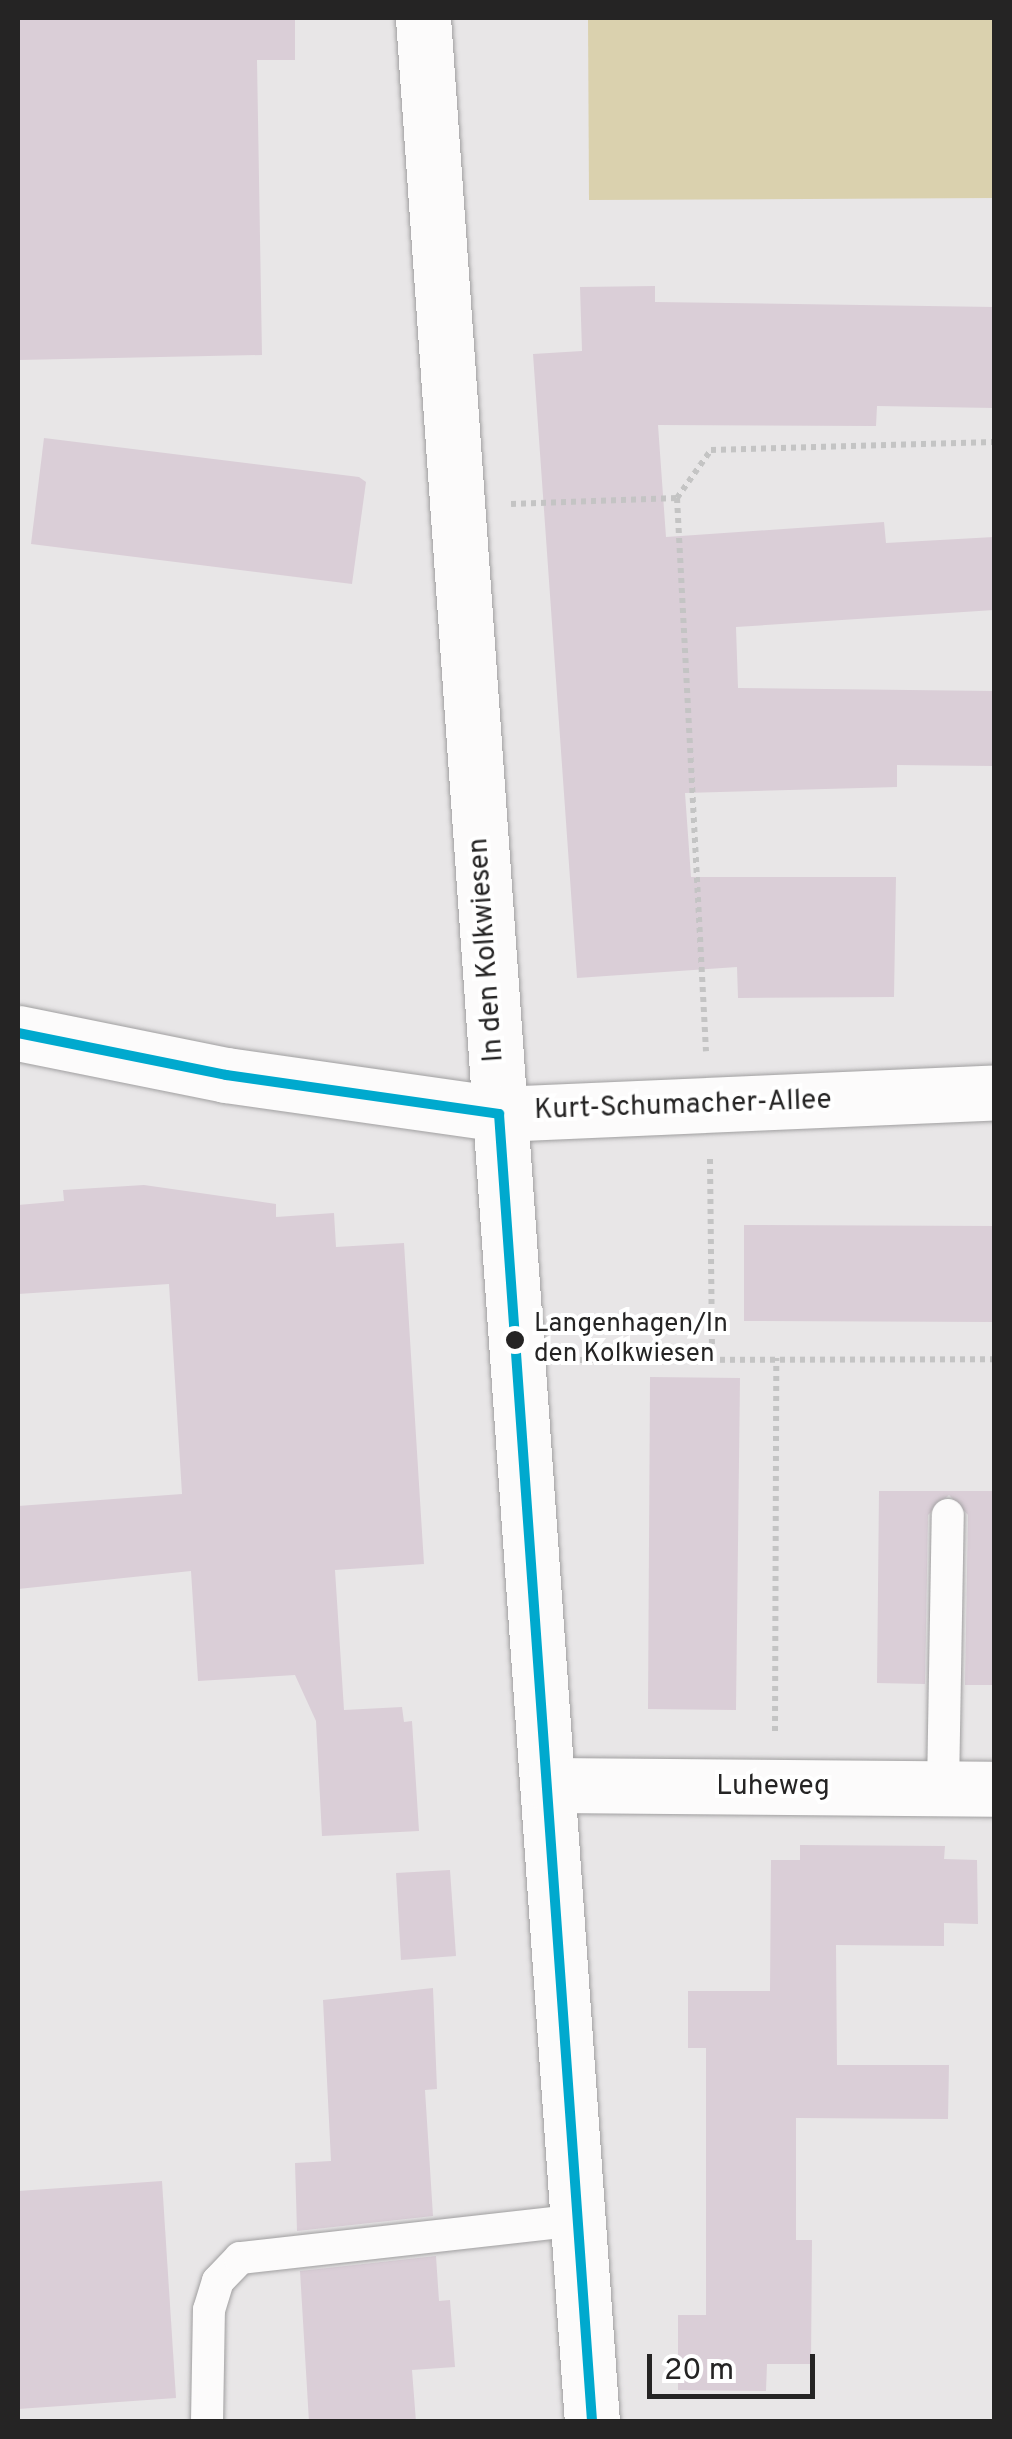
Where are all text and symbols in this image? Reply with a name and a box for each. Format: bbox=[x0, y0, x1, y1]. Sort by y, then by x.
street label: In den Kolkwiesen bbox=[462, 837, 512, 1063]
street label: Kurt-Schumacher-Allee bbox=[534, 1084, 832, 1128]
place label: Langenhagen/In den Kolkwiesen bbox=[534, 1309, 728, 1370]
marker: Langenhagen/In den Kolkwiesen bbox=[505, 1330, 525, 1350]
street label: Luheweg bbox=[716, 1770, 830, 1804]
scale bar bbox=[652, 2334, 820, 2396]
text: 20 m bbox=[664, 2353, 734, 2390]

